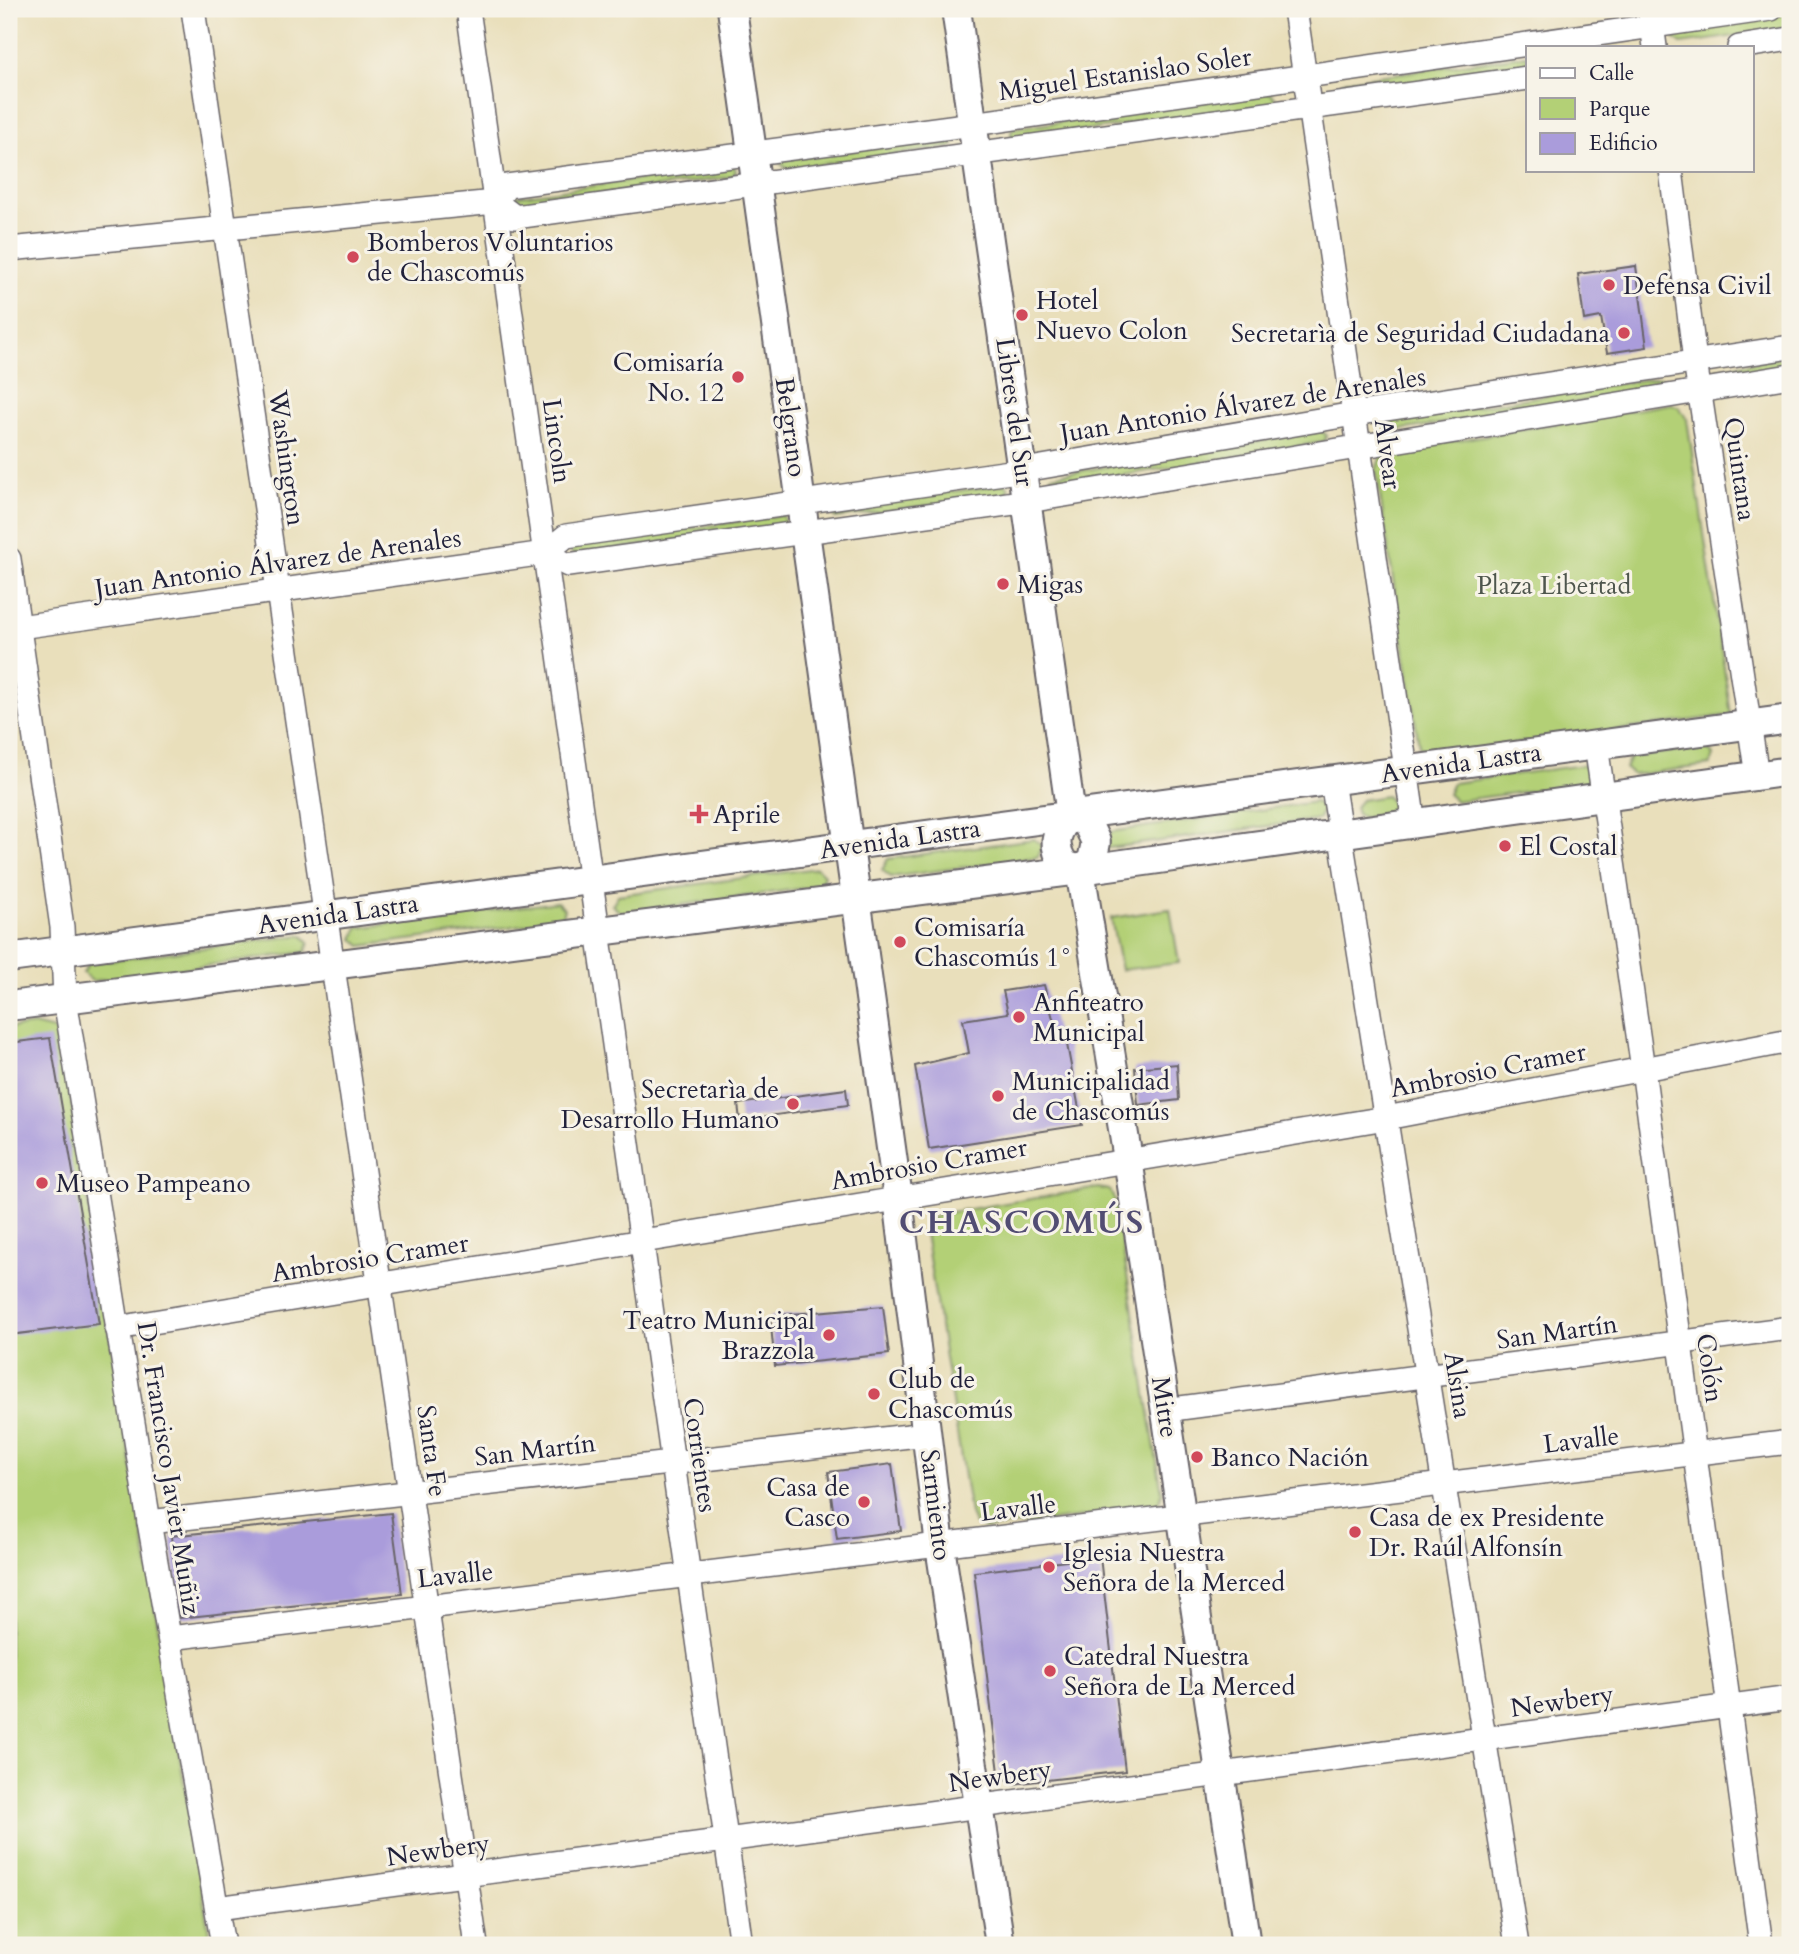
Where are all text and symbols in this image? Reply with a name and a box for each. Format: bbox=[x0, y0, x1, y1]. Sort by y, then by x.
street label: Miguel Estanislao Soler bbox=[996, 39, 1254, 109]
legend bbox=[1526, 46, 1754, 172]
text: Calle bbox=[1589, 59, 1634, 88]
text: Parque bbox=[1589, 95, 1650, 124]
text: Edificio bbox=[1589, 129, 1658, 158]
place label: Bomberos Voluntarios de Chascomús bbox=[367, 225, 614, 290]
marker: Bomberos Voluntarios de Chascomús bbox=[345, 249, 361, 265]
place label: Defensa Civil bbox=[1623, 268, 1772, 303]
marker: Defensa Civil bbox=[1601, 277, 1617, 293]
place label: Hotel Nuevo Colon bbox=[1036, 283, 1188, 348]
marker: Hotel Nuevo Colon bbox=[1014, 307, 1030, 323]
place label: Secretarìa de Seguridad Ciudadana bbox=[1231, 316, 1610, 351]
marker: Secretarìa de Seguridad Ciudadana bbox=[1616, 325, 1632, 341]
street label: Libres del Sur bbox=[987, 335, 1043, 489]
place label: Comisaría No. 12 bbox=[613, 345, 724, 410]
street label: Juan Antonio Álvarez de Arenales bbox=[1054, 359, 1428, 452]
marker: Comisaría No. 12 bbox=[730, 369, 746, 385]
street label: Belgrano bbox=[767, 375, 815, 479]
street label: Washington bbox=[260, 387, 314, 528]
street label: Lincoln bbox=[534, 396, 580, 486]
street label: Quintana bbox=[1715, 415, 1765, 523]
street label: Alvear bbox=[1366, 417, 1410, 492]
street label: Juan Antonio Álvarez de Arenales bbox=[89, 520, 463, 607]
place label: Migas bbox=[1017, 567, 1083, 602]
park label: Plaza Libertad bbox=[1477, 568, 1631, 603]
marker: Migas bbox=[995, 576, 1011, 592]
street label: Avenida Lastra bbox=[1378, 734, 1544, 792]
place label: Aprile bbox=[713, 797, 781, 832]
marker: Aprile bbox=[691, 806, 707, 822]
street label: Avenida Lastra bbox=[817, 810, 983, 868]
place label: El Costal bbox=[1519, 829, 1618, 864]
marker: El Costal bbox=[1497, 838, 1513, 854]
street label: Avenida Lastra bbox=[255, 885, 421, 943]
place label: Comisaría Chascomús 1° bbox=[914, 910, 1073, 975]
marker: Comisaría Chascomús 1° bbox=[892, 934, 908, 950]
place label: Anfiteatro Municipal bbox=[1033, 985, 1145, 1050]
marker: Anfiteatro Municipal bbox=[1011, 1009, 1027, 1025]
street label: Ambrosio Cramer bbox=[1387, 1034, 1589, 1106]
place label: Municipalidad de Chascomús bbox=[1012, 1064, 1170, 1129]
place label: Secretarìa de Desarrollo Humano bbox=[561, 1072, 779, 1137]
marker: Municipalidad de Chascomús bbox=[990, 1088, 1006, 1104]
marker: Secretarìa de Desarrollo Humano bbox=[785, 1096, 801, 1112]
street label: Ambrosio Cramer bbox=[828, 1129, 1030, 1199]
place label: Museo Pampeano bbox=[56, 1166, 251, 1201]
marker: Museo Pampeano bbox=[34, 1175, 50, 1191]
district label: CHASCOMÚS bbox=[899, 1200, 1145, 1245]
street label: Ambrosio Cramer bbox=[269, 1225, 471, 1291]
place label: Teatro Municipal Brazzola bbox=[622, 1303, 815, 1368]
street label: San Martín bbox=[1494, 1306, 1620, 1358]
street label: Dr. Francisco Javier Muñiz bbox=[129, 1319, 210, 1618]
marker: Teatro Municipal Brazzola bbox=[821, 1327, 837, 1343]
street label: Colón bbox=[1688, 1331, 1732, 1405]
street label: Alsina bbox=[1435, 1349, 1481, 1421]
place label: Club de Chascomús bbox=[888, 1362, 1013, 1427]
street label: Mitre bbox=[1143, 1374, 1187, 1440]
marker: Club de Chascomús bbox=[866, 1386, 882, 1402]
street label: Corrientes bbox=[675, 1395, 725, 1515]
street label: Santa Fe bbox=[408, 1403, 456, 1499]
street label: Lavalle bbox=[1541, 1418, 1621, 1462]
street label: San Martín bbox=[473, 1425, 598, 1475]
place label: Banco Nación bbox=[1211, 1440, 1369, 1475]
street label: Sarmiento bbox=[912, 1447, 960, 1563]
marker: Banco Nación bbox=[1189, 1449, 1205, 1465]
place label: Casa de Casco bbox=[766, 1470, 850, 1535]
street label: Lavalle bbox=[978, 1486, 1058, 1530]
marker: Casa de Casco bbox=[856, 1494, 872, 1510]
place label: Casa de ex Presidente Dr. Raúl Alfonsín bbox=[1369, 1500, 1604, 1565]
marker: Casa de ex Presidente Dr. Raúl Alfonsín bbox=[1347, 1524, 1363, 1540]
place label: Iglesia Nuestra Señora de la Merced bbox=[1063, 1535, 1285, 1600]
street label: Lavalle bbox=[415, 1554, 495, 1596]
marker: Iglesia Nuestra Señora de la Merced bbox=[1041, 1559, 1057, 1575]
place label: Catedral Nuestra Señora de La Merced bbox=[1064, 1639, 1295, 1704]
marker: Catedral Nuestra Señora de La Merced bbox=[1042, 1663, 1058, 1679]
street label: Newbery bbox=[1508, 1676, 1616, 1726]
street label: Newbery bbox=[946, 1751, 1054, 1801]
street label: Newbery bbox=[384, 1825, 492, 1875]

